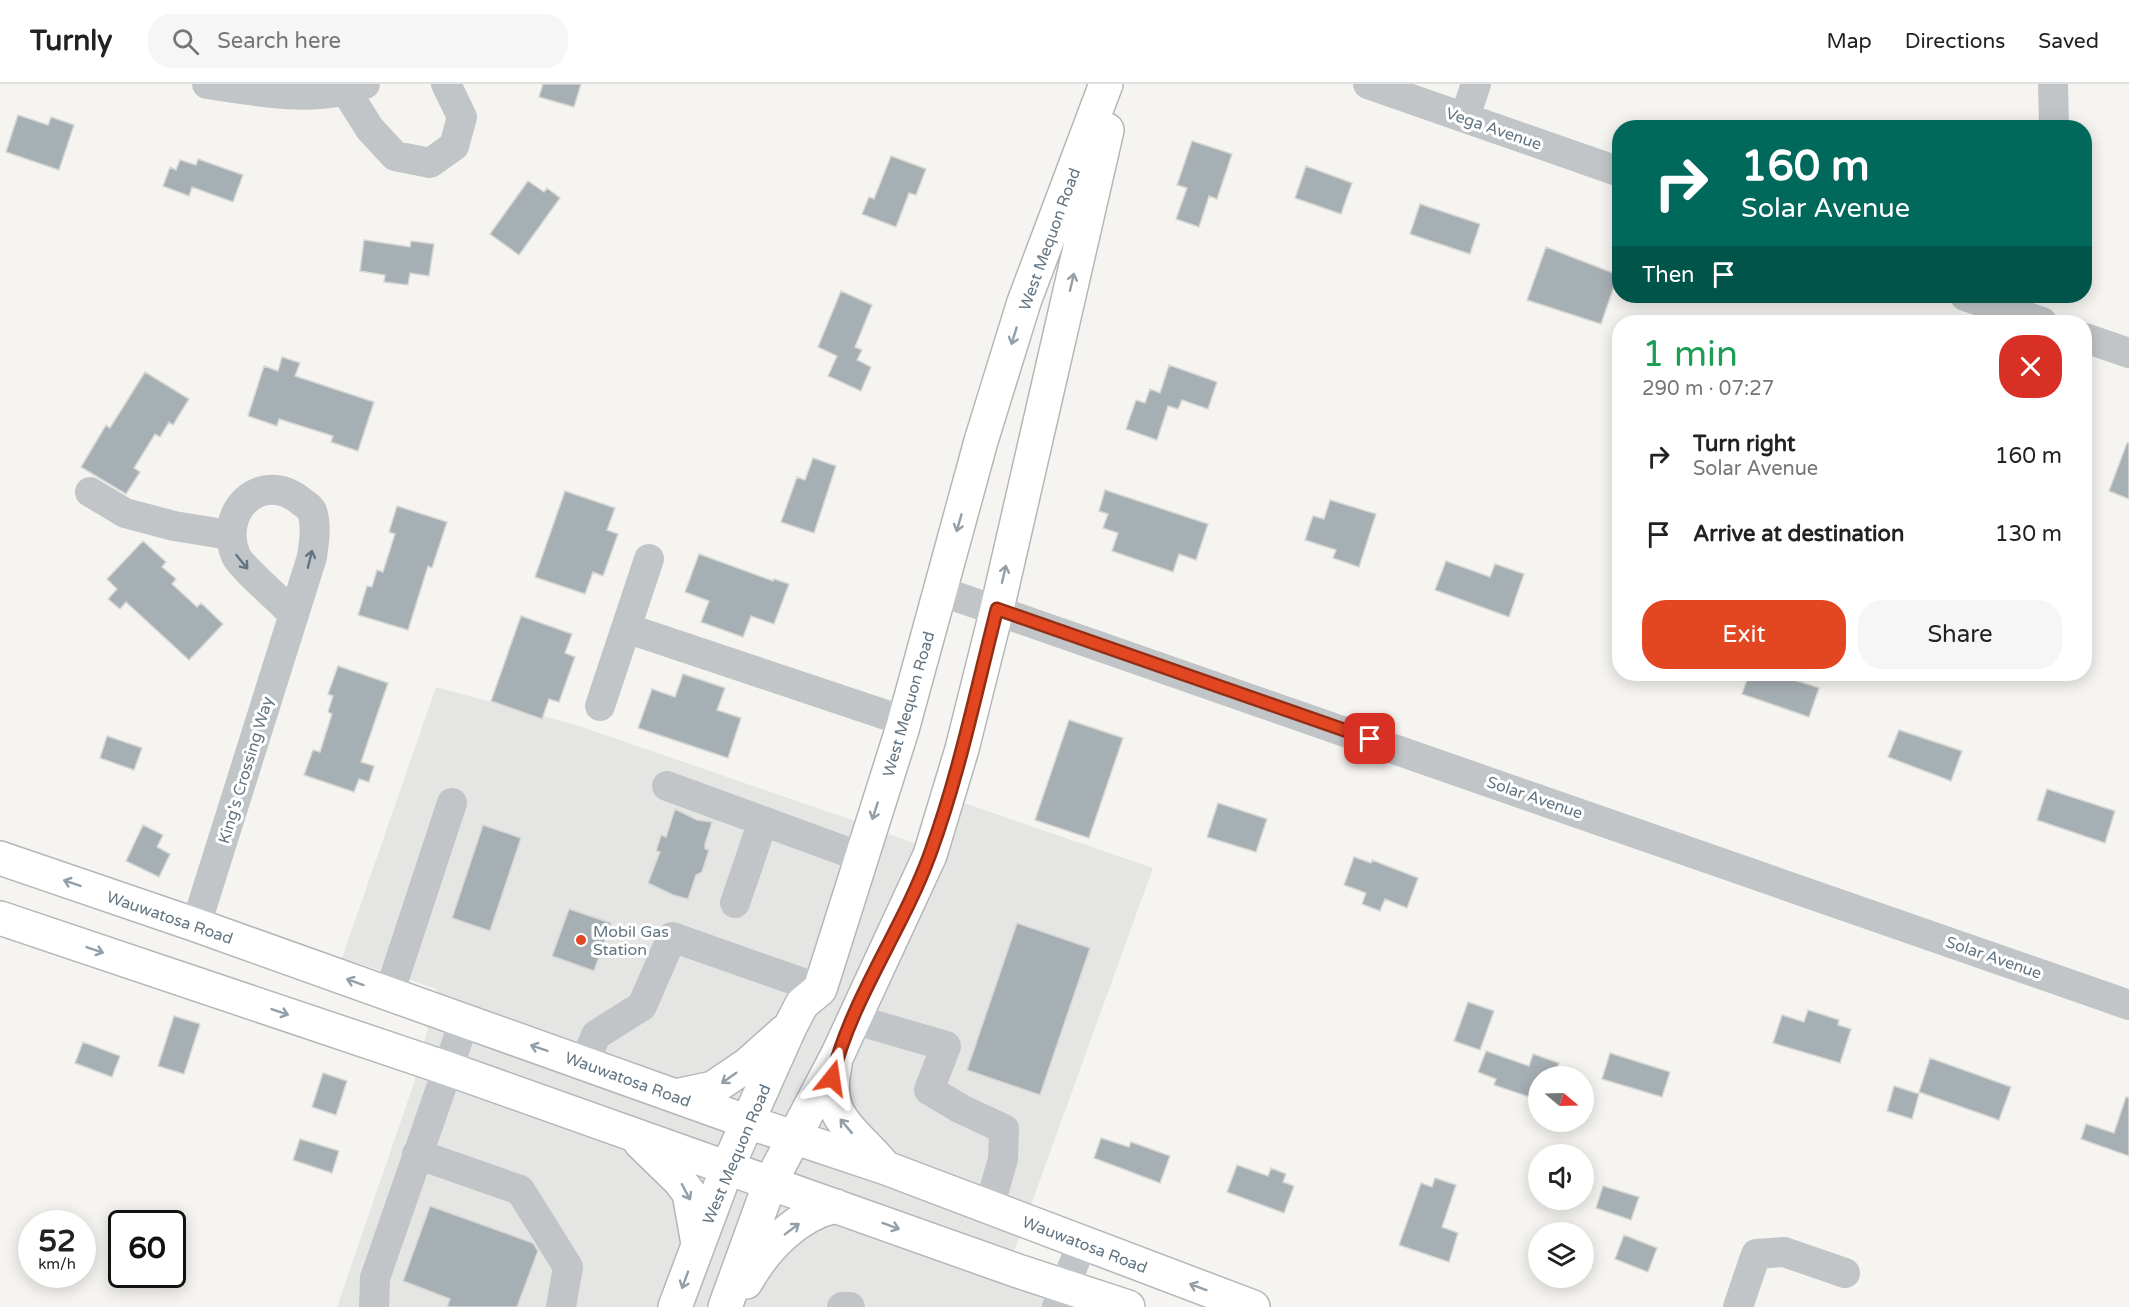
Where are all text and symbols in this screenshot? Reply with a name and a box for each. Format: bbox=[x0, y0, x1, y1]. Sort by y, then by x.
search box bbox=[148, 14, 568, 68]
text: Turnly bbox=[30, 24, 112, 58]
icon: search bbox=[169, 25, 202, 58]
text: Search here bbox=[217, 28, 341, 54]
text: Map bbox=[1826, 29, 1872, 54]
text: Directions bbox=[1905, 29, 2005, 54]
text: Saved bbox=[2038, 29, 2099, 54]
street label: Vega Avenue bbox=[1443, 103, 1544, 155]
text: 160 m bbox=[1741, 141, 1870, 192]
icon: right bbox=[1642, 144, 1720, 222]
street label: West Mequon Road bbox=[1015, 165, 1085, 313]
text: Solar Avenue bbox=[1741, 192, 1910, 225]
icon: arrive bbox=[1707, 258, 1740, 291]
text: Then bbox=[1642, 262, 1695, 288]
one-way arrow bbox=[1067, 273, 1078, 292]
one-way arrow bbox=[1008, 326, 1019, 345]
text: 1 min bbox=[1642, 333, 1738, 376]
button: close bbox=[1999, 335, 2062, 398]
text: 290 m · 07:27 bbox=[1642, 377, 1774, 401]
text: Turn right bbox=[1693, 431, 1795, 457]
icon: right bbox=[1642, 440, 1675, 473]
text: 160 m bbox=[1995, 443, 2062, 469]
text: Solar Avenue bbox=[1693, 457, 1818, 481]
one-way arrow bbox=[953, 513, 964, 532]
icon: arrive bbox=[1642, 518, 1675, 551]
text: Arrive at destination bbox=[1693, 521, 1904, 547]
text: 130 m bbox=[1995, 521, 2062, 547]
one-way arrow bbox=[305, 550, 317, 569]
one-way arrow bbox=[235, 553, 249, 569]
one-way arrow bbox=[999, 565, 1011, 584]
button: Exit bbox=[1642, 600, 1846, 669]
button: Share bbox=[1858, 600, 2062, 669]
street label: West Mequon Road bbox=[879, 629, 939, 779]
street label: King's Crossing Way bbox=[214, 694, 278, 846]
pin bbox=[1344, 713, 1395, 764]
icon: arrive bbox=[1353, 722, 1386, 755]
street label: Solar Avenue bbox=[1484, 772, 1585, 824]
one-way arrow bbox=[869, 801, 880, 820]
one-way arrow bbox=[63, 877, 82, 888]
street label: Wauwatosa Road bbox=[104, 887, 236, 949]
place label: Mobil Gas Station bbox=[593, 922, 669, 960]
street label: Solar Avenue bbox=[1943, 932, 2044, 984]
marker: Mobil Gas Station bbox=[574, 933, 588, 947]
one-way arrow bbox=[85, 945, 104, 956]
one-way arrow bbox=[346, 976, 365, 987]
one-way arrow bbox=[270, 1008, 289, 1019]
one-way arrow bbox=[530, 1042, 549, 1053]
position arrow bbox=[800, 1046, 864, 1110]
street label: Wauwatosa Road bbox=[562, 1048, 693, 1112]
north arrow bbox=[1528, 1066, 1594, 1132]
map controls bbox=[1528, 1066, 1594, 1288]
one-way arrow bbox=[722, 1072, 738, 1084]
street label: West Mequon Road bbox=[698, 1081, 776, 1228]
one-way arrow bbox=[839, 1119, 853, 1134]
button: sound bbox=[1528, 1144, 1594, 1210]
one-way arrow bbox=[681, 1183, 693, 1201]
speed limit sign: 60 bbox=[108, 1210, 186, 1288]
street label: Wauwatosa Road bbox=[1019, 1212, 1150, 1278]
one-way arrow bbox=[784, 1222, 800, 1235]
one-way arrow bbox=[881, 1222, 900, 1233]
button: layers bbox=[1528, 1222, 1594, 1288]
text: 52 bbox=[38, 1223, 76, 1260]
text: km/h bbox=[38, 1255, 76, 1273]
one-way arrow bbox=[678, 1270, 689, 1289]
one-way arrow bbox=[1189, 1280, 1208, 1291]

